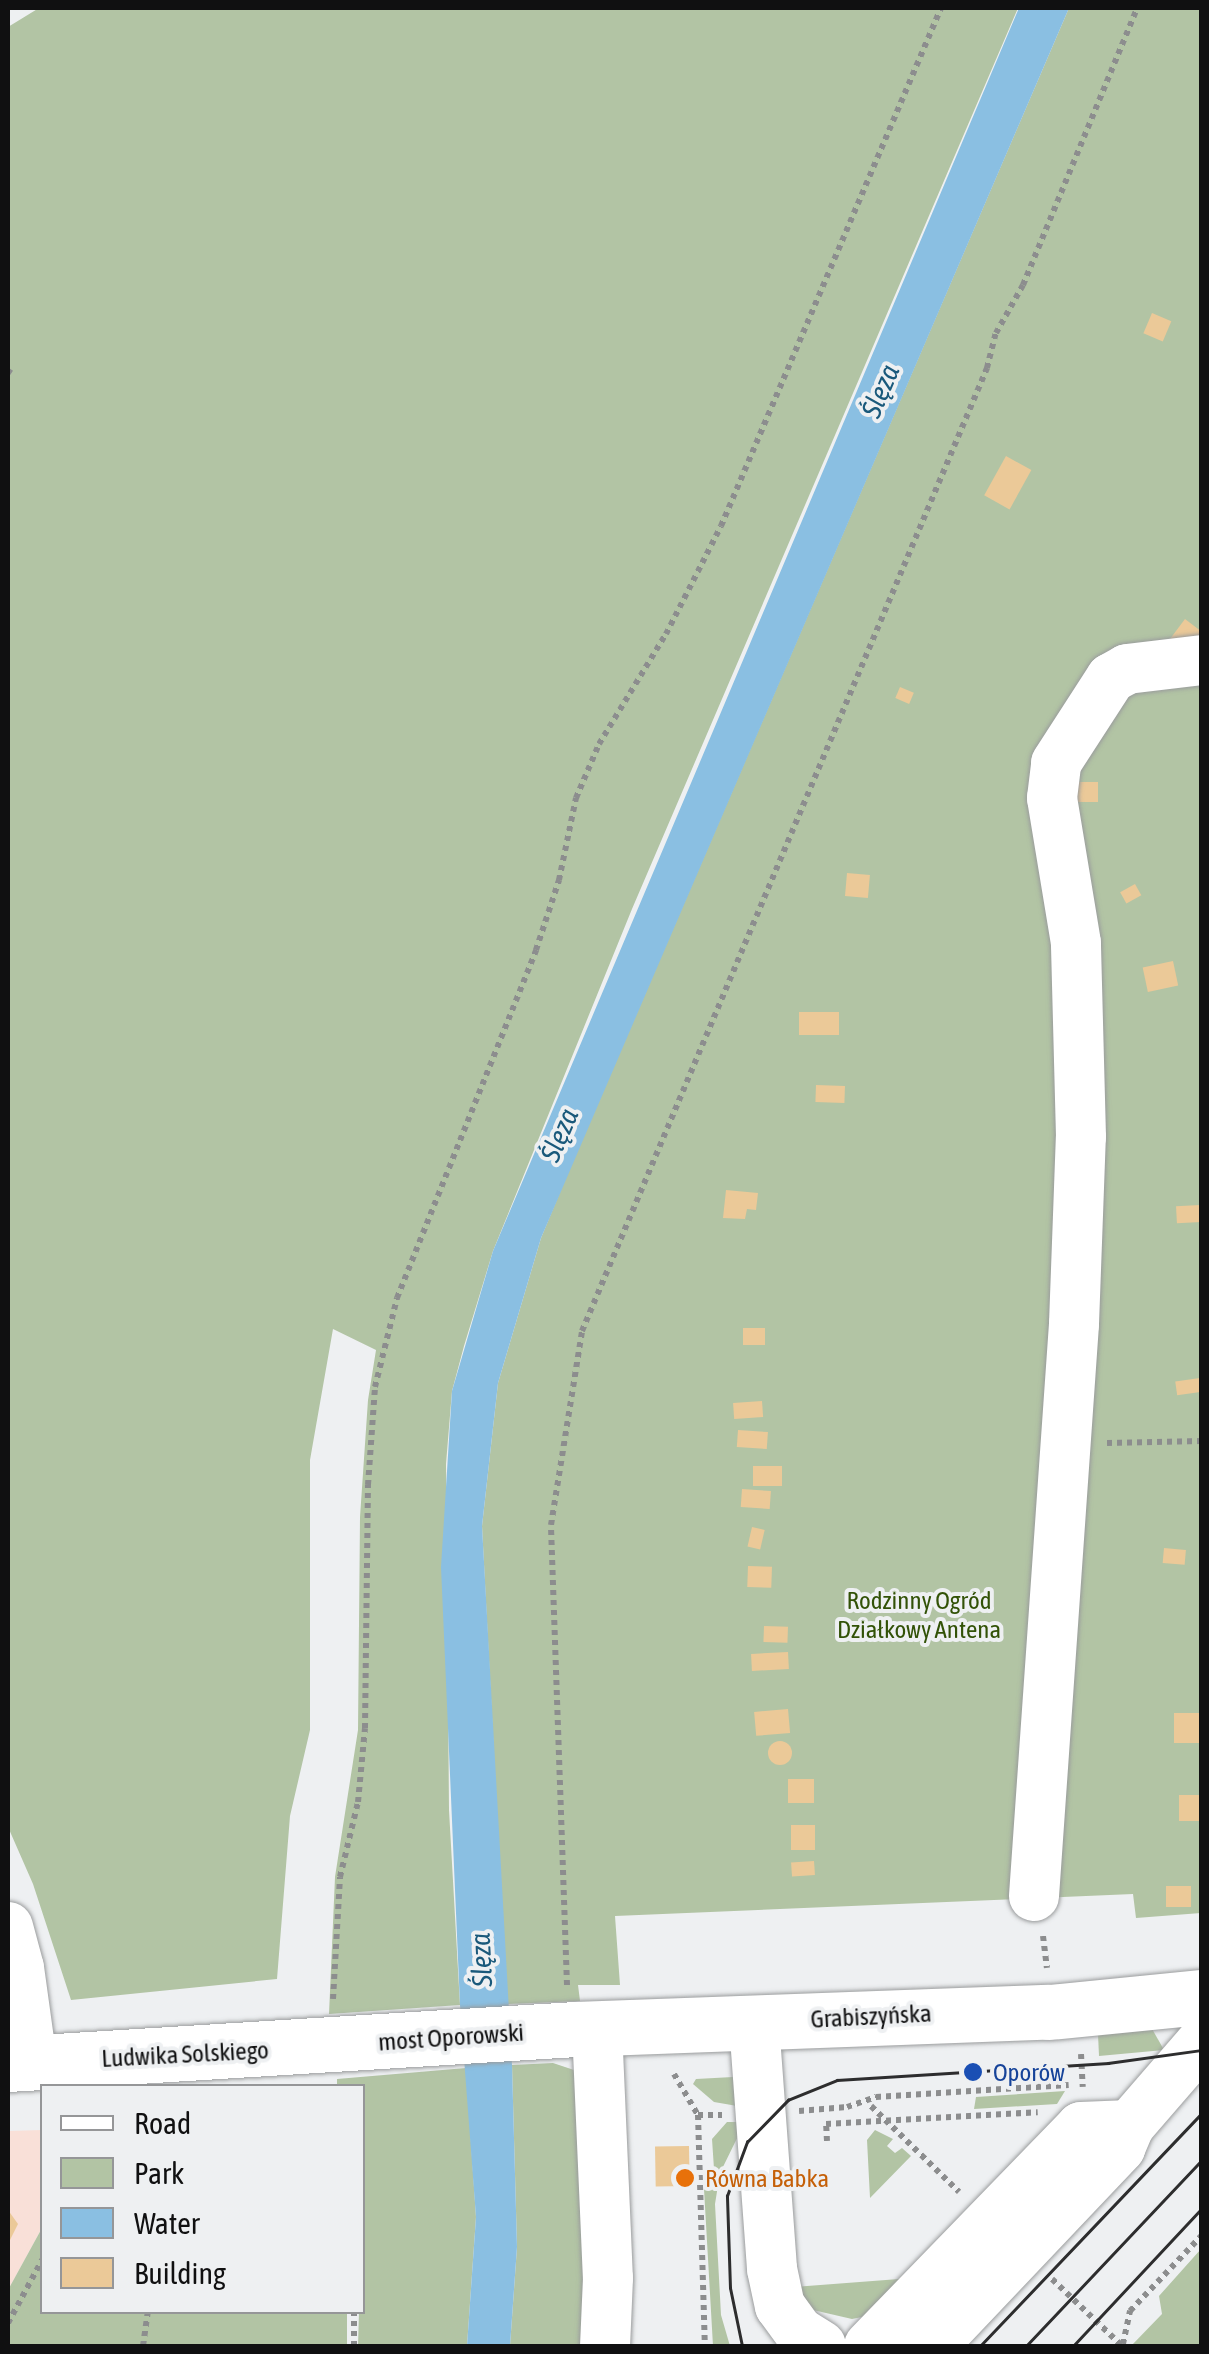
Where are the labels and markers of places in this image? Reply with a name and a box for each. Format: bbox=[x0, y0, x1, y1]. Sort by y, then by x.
place label: Oporów bbox=[993, 2057, 1065, 2087]
marker: Oporów bbox=[962, 2061, 984, 2083]
place label: Równa Babka bbox=[705, 2163, 829, 2193]
marker: Równa Babka bbox=[674, 2167, 696, 2189]

